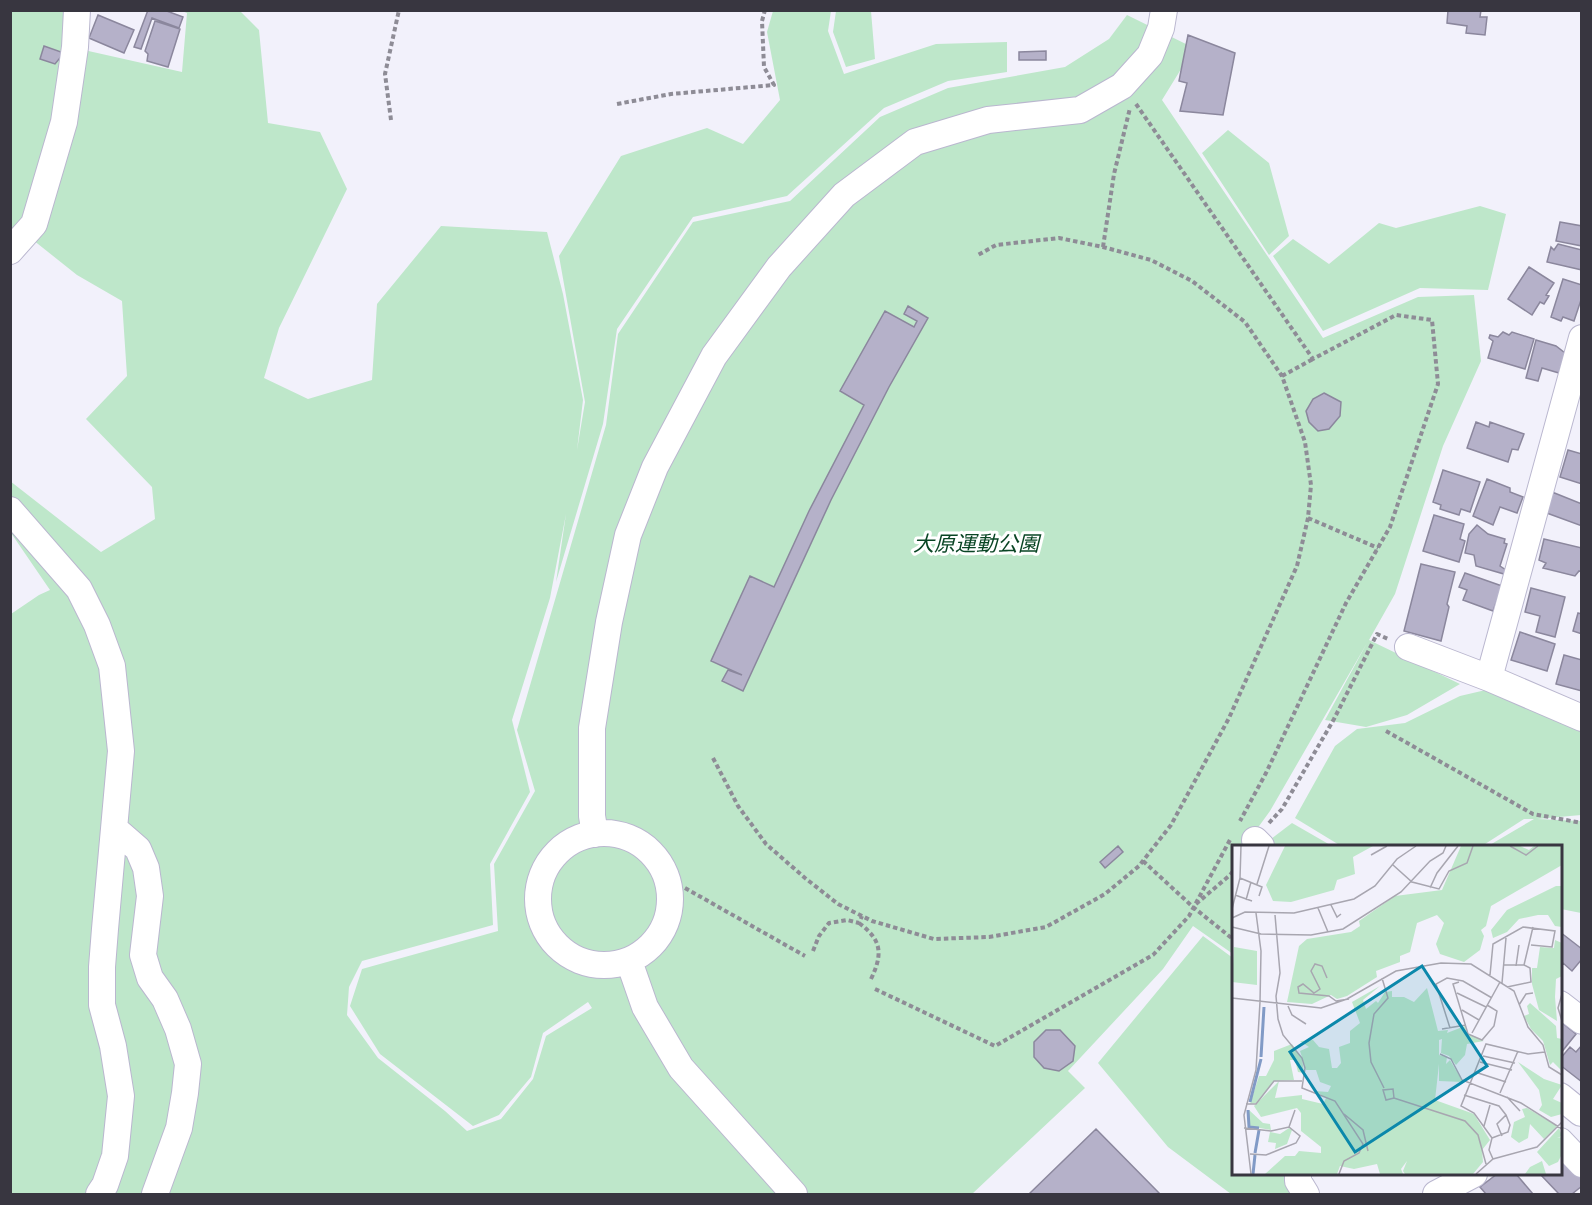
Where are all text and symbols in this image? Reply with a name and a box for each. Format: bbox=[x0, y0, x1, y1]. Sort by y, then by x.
park label: 大原運動公園 bbox=[913, 532, 1042, 556]
inset map bbox=[1232, 845, 1562, 1175]

